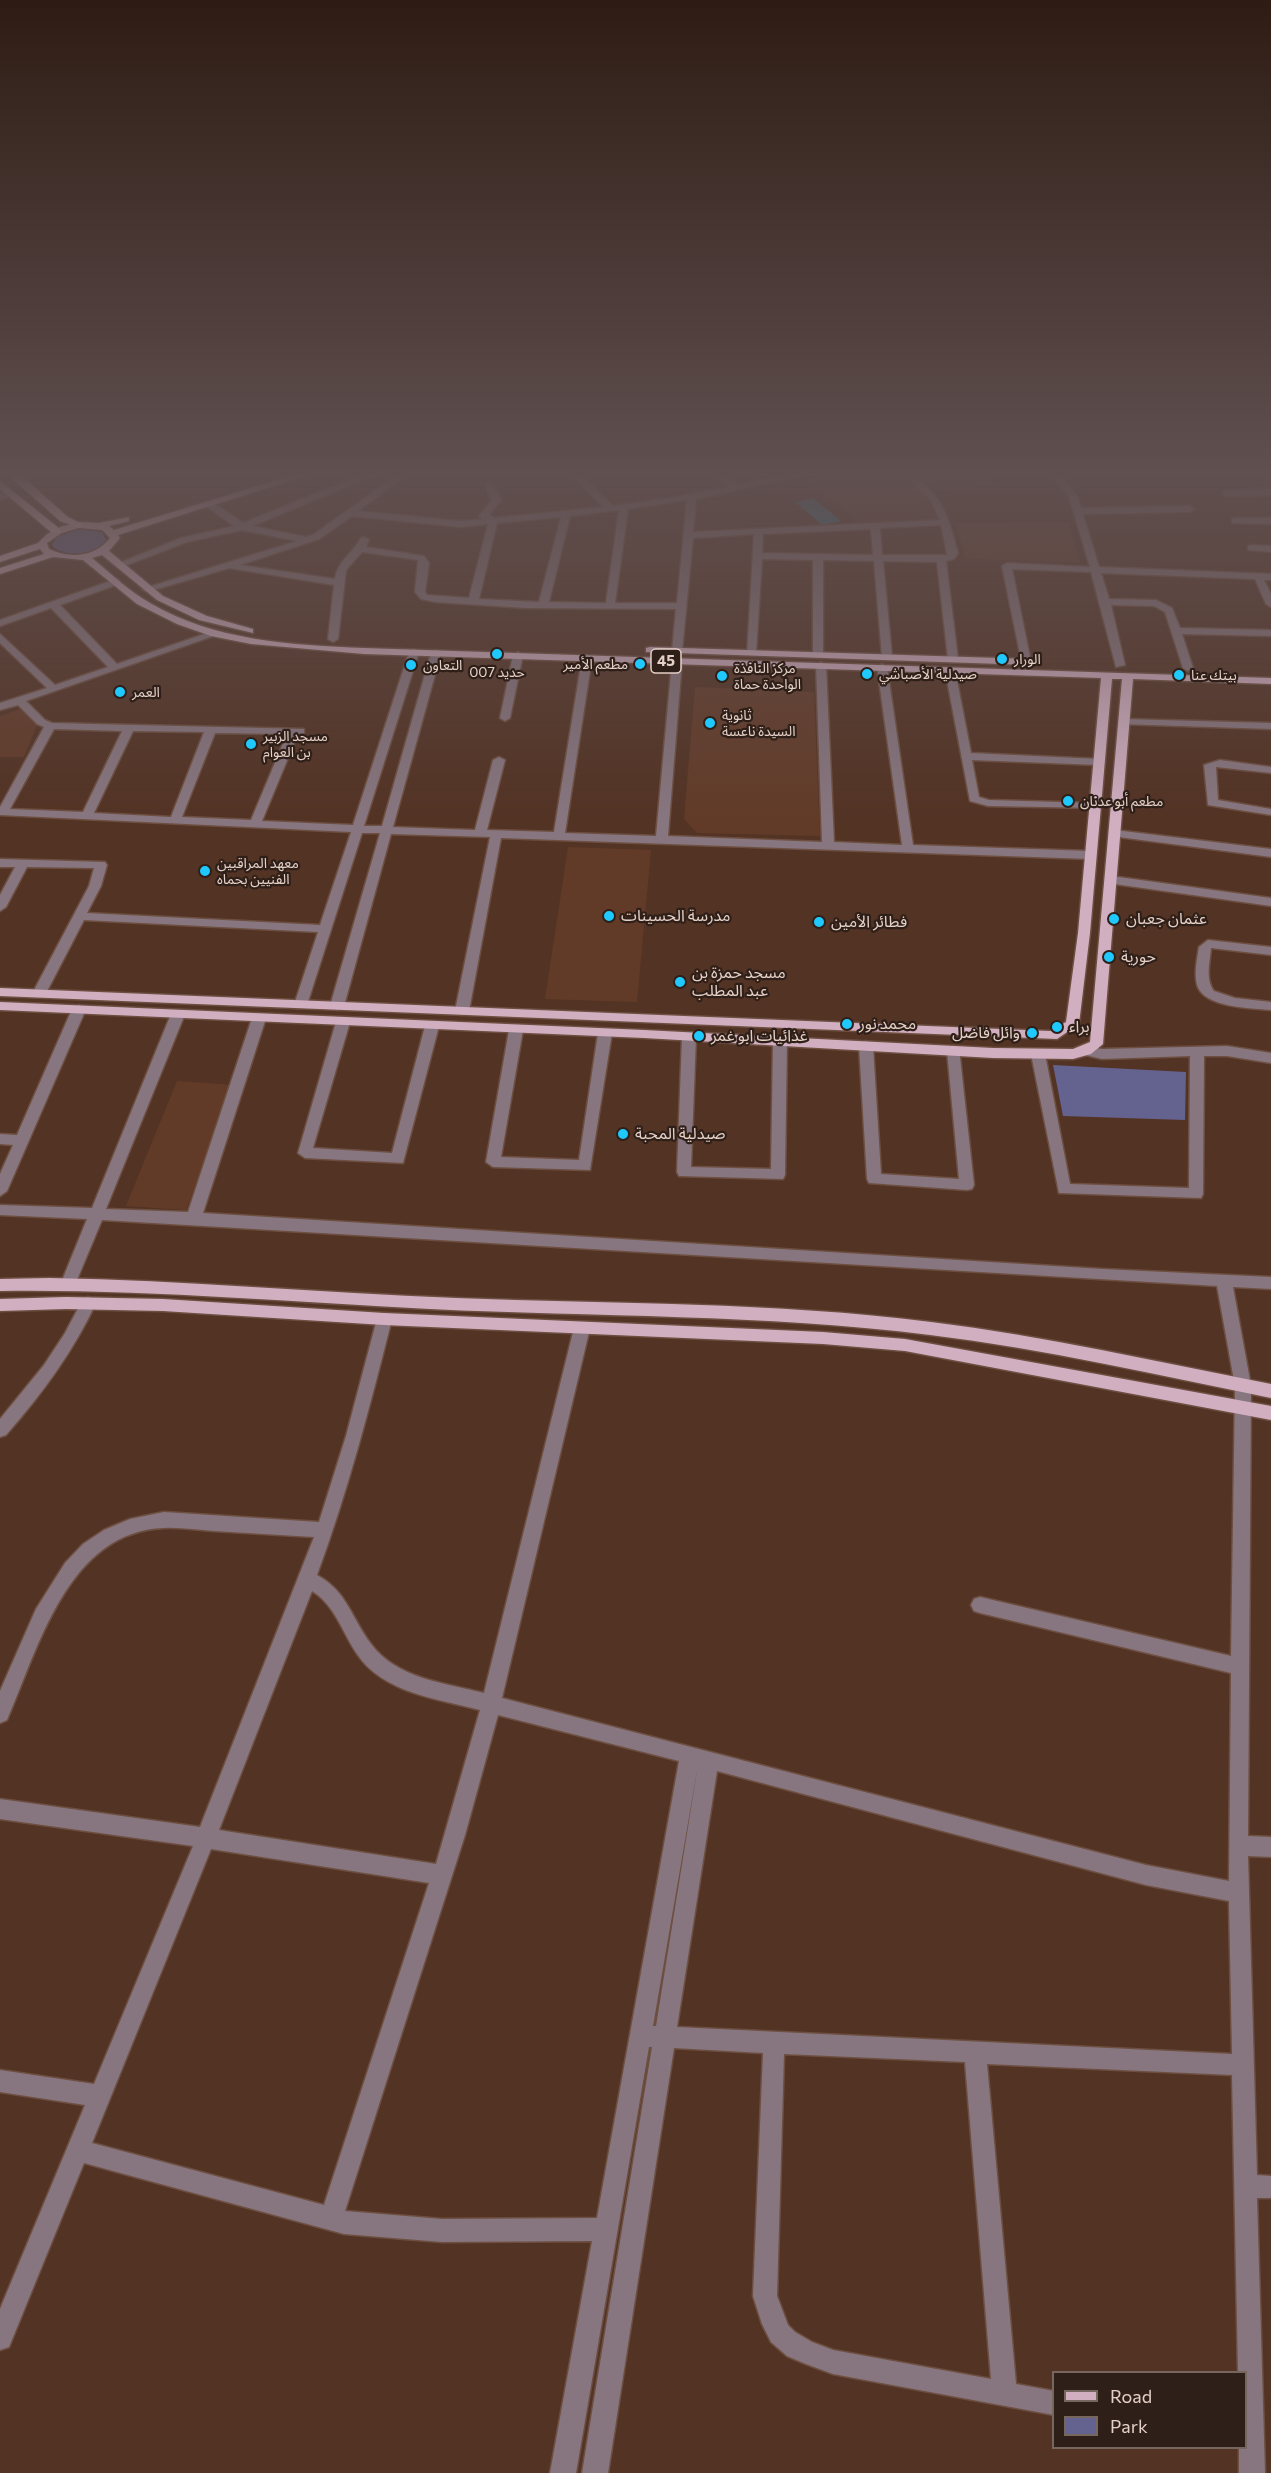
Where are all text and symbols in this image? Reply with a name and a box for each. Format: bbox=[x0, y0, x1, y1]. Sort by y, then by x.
marker: حديد 007 bbox=[490, 647, 504, 661]
road number: 45 bbox=[651, 649, 681, 673]
place label: الورار bbox=[1014, 651, 1041, 667]
marker: الورار bbox=[995, 652, 1009, 666]
place label: مطعم الأمير bbox=[563, 656, 628, 672]
place label: التعاون bbox=[423, 657, 462, 673]
marker: مطعم الأمير bbox=[633, 657, 647, 671]
marker: التعاون bbox=[404, 658, 418, 672]
place label: مركز النافذة الواحدة حماة bbox=[734, 660, 801, 692]
place label: حديد 007 bbox=[469, 664, 525, 680]
place label: صيدلية الأصباشي bbox=[879, 666, 977, 682]
marker: صيدلية الأصباشي bbox=[860, 667, 874, 681]
place label: بيتك عنا bbox=[1191, 667, 1237, 683]
marker: بيتك عنا bbox=[1172, 668, 1186, 682]
marker: مركز النافذة الواحدة حماة bbox=[715, 669, 729, 683]
place label: العمر bbox=[132, 684, 160, 700]
marker: العمر bbox=[113, 685, 127, 699]
place label: ثانوية السيدة ناعسة bbox=[722, 707, 795, 740]
marker: ثانوية السيدة ناعسة bbox=[703, 716, 717, 730]
place label: مسجد الزبير بن العوام bbox=[263, 728, 328, 760]
marker: مسجد الزبير بن العوام bbox=[244, 737, 258, 751]
place label: مطعم أبو عدنان bbox=[1080, 793, 1163, 809]
marker: مطعم أبو عدنان bbox=[1061, 794, 1075, 808]
place label: معهد المراقبين الفنيين بحماه bbox=[217, 855, 299, 888]
marker: معهد المراقبين الفنيين بحماه bbox=[198, 864, 212, 878]
place label: مدرسة الحسينات bbox=[621, 906, 730, 926]
marker: مدرسة الحسينات bbox=[602, 909, 616, 923]
place label: عثمان جعبان bbox=[1126, 909, 1207, 929]
place label: فطائر الأمين bbox=[831, 912, 907, 932]
marker: عثمان جعبان bbox=[1107, 912, 1121, 926]
marker: فطائر الأمين bbox=[812, 915, 826, 929]
place label: حورية bbox=[1121, 947, 1156, 967]
marker: حورية bbox=[1102, 950, 1116, 964]
place label: مسجد حمزة بن عبد المطلب bbox=[692, 963, 786, 1001]
marker: مسجد حمزة بن عبد المطلب bbox=[673, 975, 687, 989]
place label: محمد نور bbox=[859, 1014, 916, 1034]
marker: محمد نور bbox=[840, 1017, 854, 1031]
place label: براء bbox=[1069, 1017, 1090, 1037]
marker: براء bbox=[1050, 1020, 1064, 1034]
place label: وائل فاضل bbox=[952, 1023, 1020, 1043]
place label: غذائيات ابو غمر bbox=[711, 1026, 808, 1046]
marker: وائل فاضل bbox=[1025, 1026, 1039, 1040]
marker: غذائيات ابو غمر bbox=[692, 1029, 706, 1043]
place label: صيدلية المحبة bbox=[635, 1124, 726, 1144]
marker: صيدلية المحبة bbox=[616, 1127, 630, 1141]
legend bbox=[1052, 2371, 1247, 2449]
text: Road bbox=[1110, 2385, 1152, 2407]
text: Park bbox=[1110, 2415, 1148, 2437]

